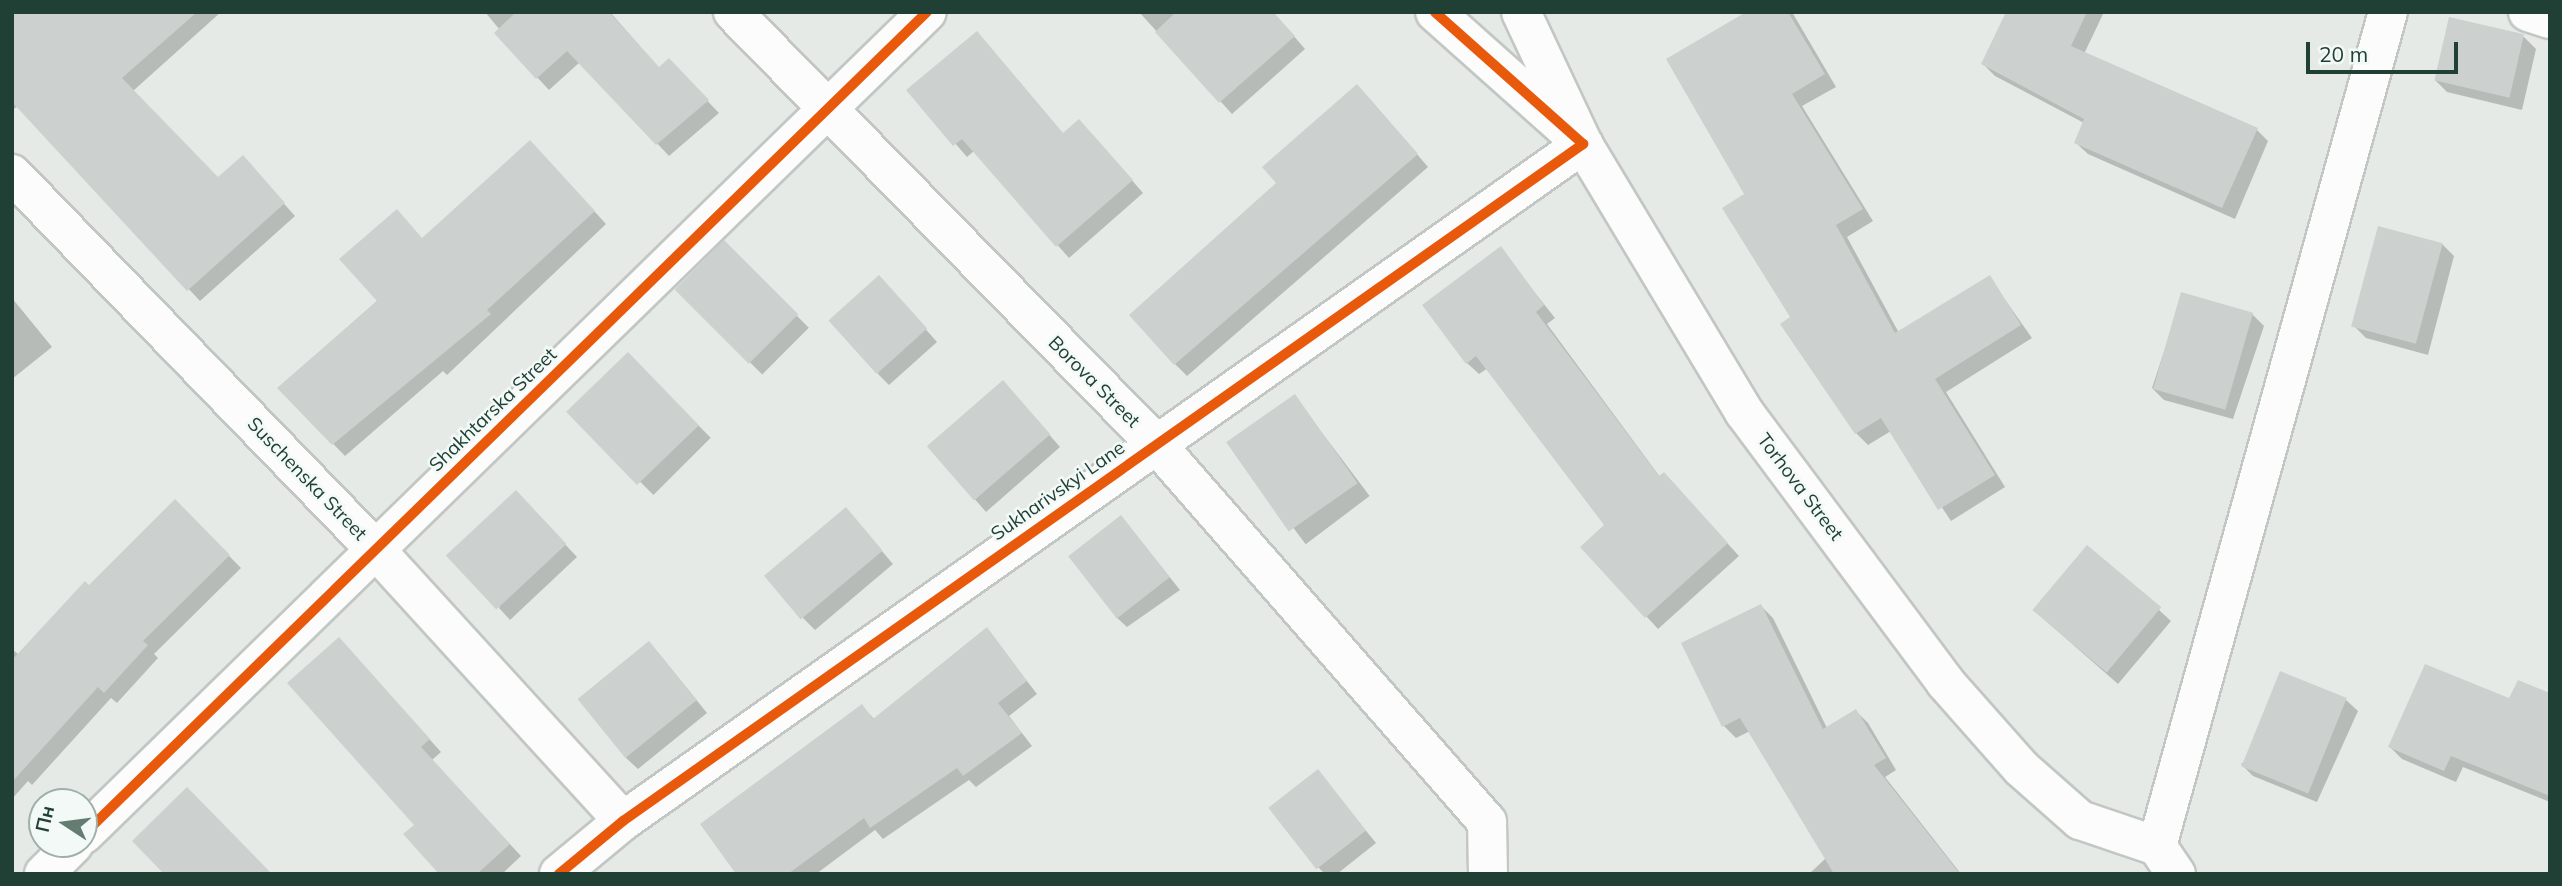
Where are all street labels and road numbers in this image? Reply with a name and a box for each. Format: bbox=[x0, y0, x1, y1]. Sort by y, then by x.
street label: Borova Street bbox=[1043, 331, 1145, 433]
street label: Shakhtarska Street bbox=[425, 343, 561, 477]
street label: Suschenska Street bbox=[242, 413, 372, 545]
street label: Torhova Street bbox=[1752, 429, 1848, 545]
street label: Sukharivskyi Lane bbox=[987, 436, 1129, 546]

